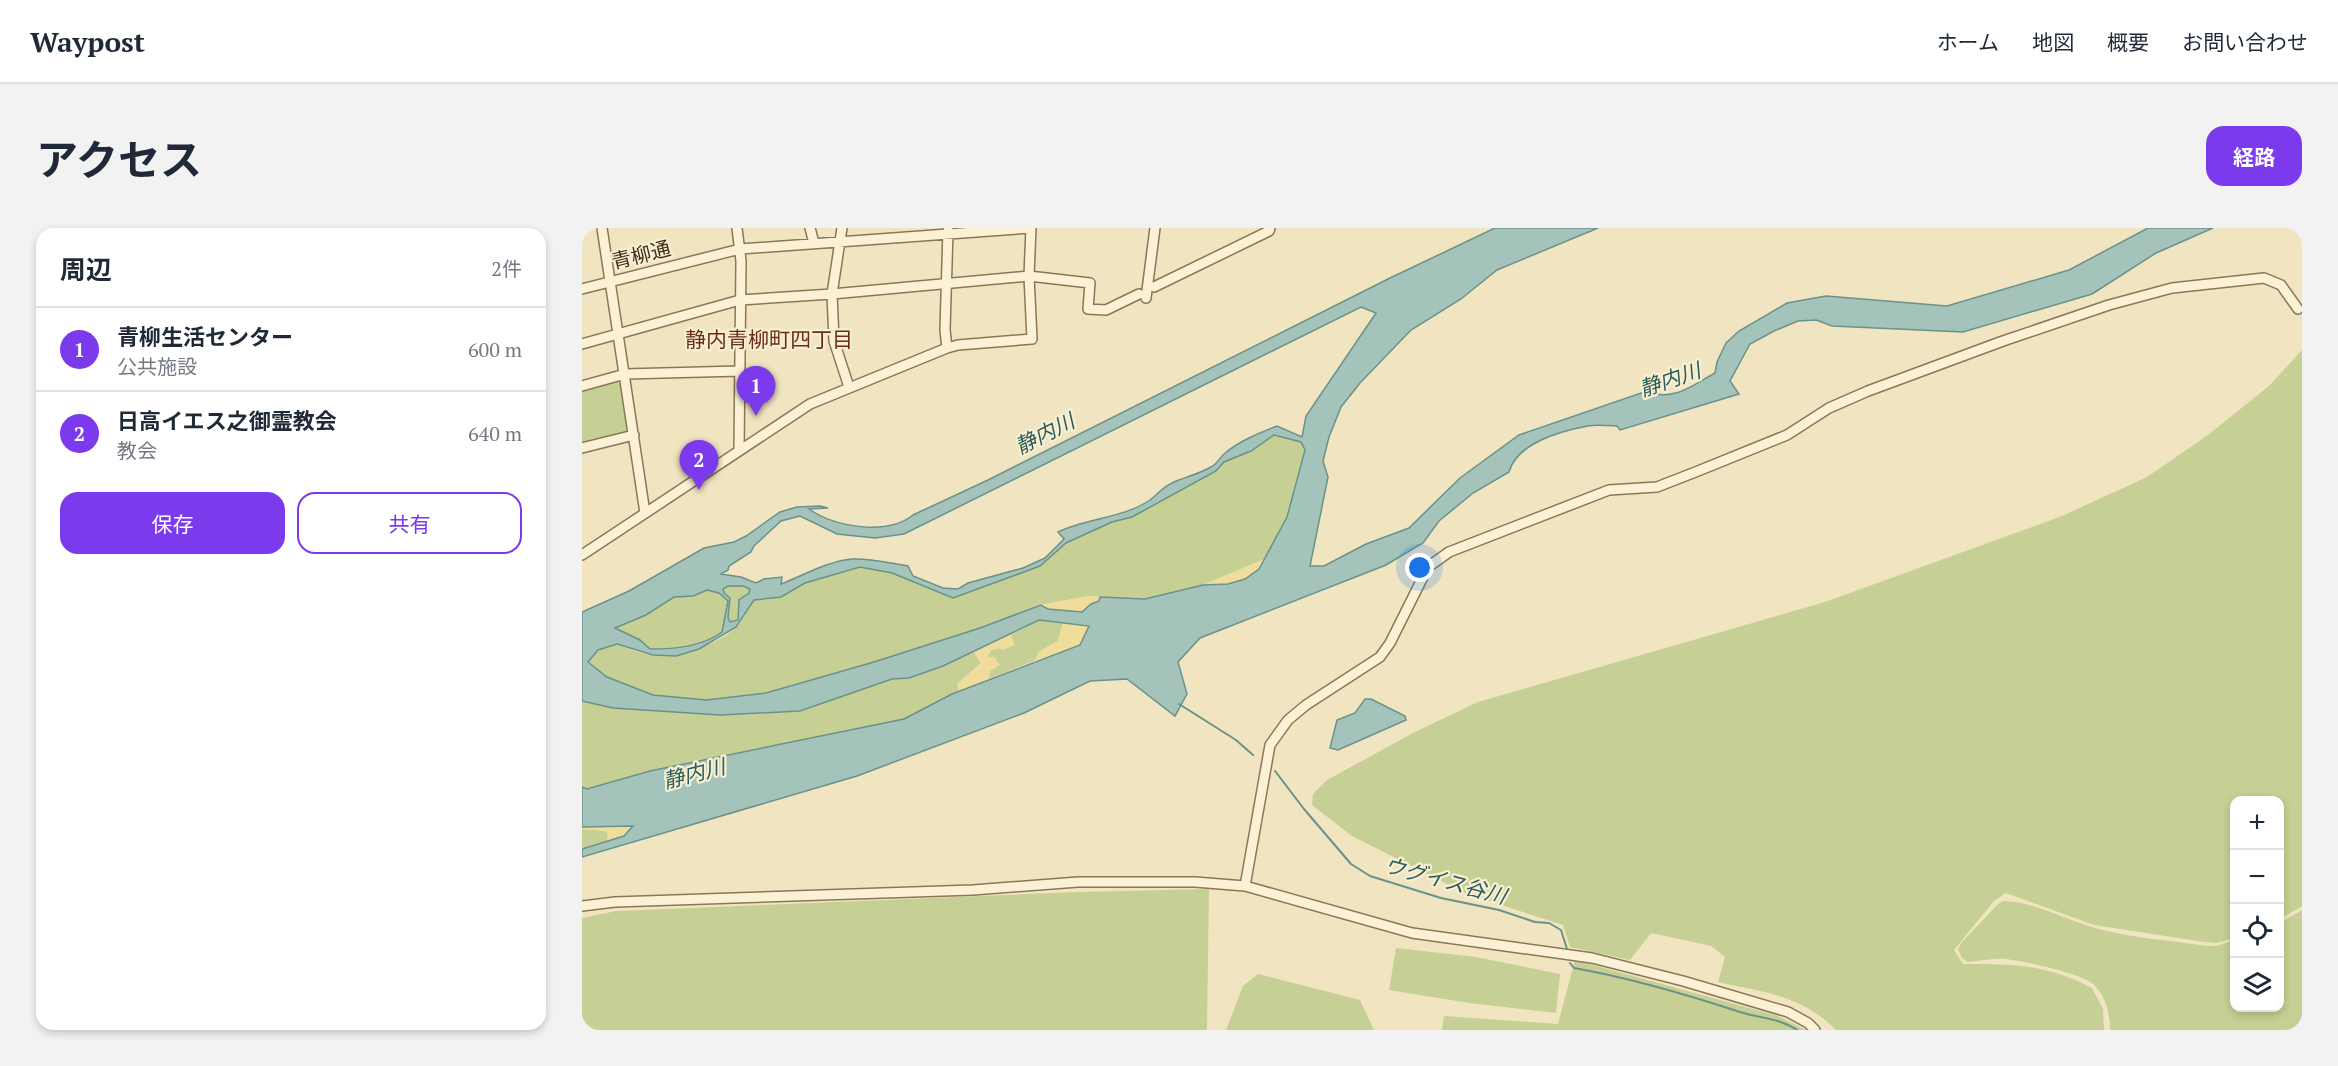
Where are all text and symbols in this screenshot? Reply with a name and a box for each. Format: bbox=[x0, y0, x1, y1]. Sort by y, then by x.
text: Waypost bbox=[30, 23, 145, 60]
text: ホーム bbox=[1937, 28, 1999, 56]
text: 地図 bbox=[2032, 28, 2074, 56]
text: 概要 bbox=[2107, 28, 2149, 56]
text: お問い合わせ bbox=[2182, 28, 2308, 56]
button: 経路 bbox=[2206, 126, 2302, 186]
text: アクセス bbox=[36, 131, 202, 187]
street label: 青柳通 bbox=[609, 234, 673, 275]
text: 周辺 bbox=[60, 252, 112, 286]
text: 2件 bbox=[491, 255, 522, 282]
text: 青柳生活センター bbox=[117, 322, 293, 351]
district label: 静内青柳町四丁目 bbox=[685, 325, 853, 353]
text: 1 bbox=[74, 336, 85, 363]
text: 600 m bbox=[468, 336, 522, 363]
text: 公共施設 bbox=[117, 353, 197, 380]
water label: 静内川 bbox=[1635, 355, 1706, 403]
pin: 1 bbox=[736, 366, 776, 416]
water label: 静内川 bbox=[1010, 405, 1081, 460]
text: 日高イエス之御霊教会 bbox=[117, 406, 337, 435]
text: 2 bbox=[74, 420, 85, 447]
text: 640 m bbox=[468, 420, 522, 447]
text: 教会 bbox=[117, 437, 157, 464]
pin: 2 bbox=[680, 440, 718, 490]
button: 保存 bbox=[60, 492, 285, 554]
button: 共有 bbox=[297, 492, 522, 554]
your location bbox=[1405, 553, 1434, 582]
water label: 静内川 bbox=[660, 751, 730, 794]
map controls bbox=[2230, 796, 2284, 1012]
button: + bbox=[2230, 796, 2284, 850]
water label: ウグイス谷川 bbox=[1381, 850, 1511, 910]
button: − bbox=[2230, 850, 2284, 904]
button: locate bbox=[2230, 904, 2284, 958]
button: layers bbox=[2230, 958, 2284, 1012]

